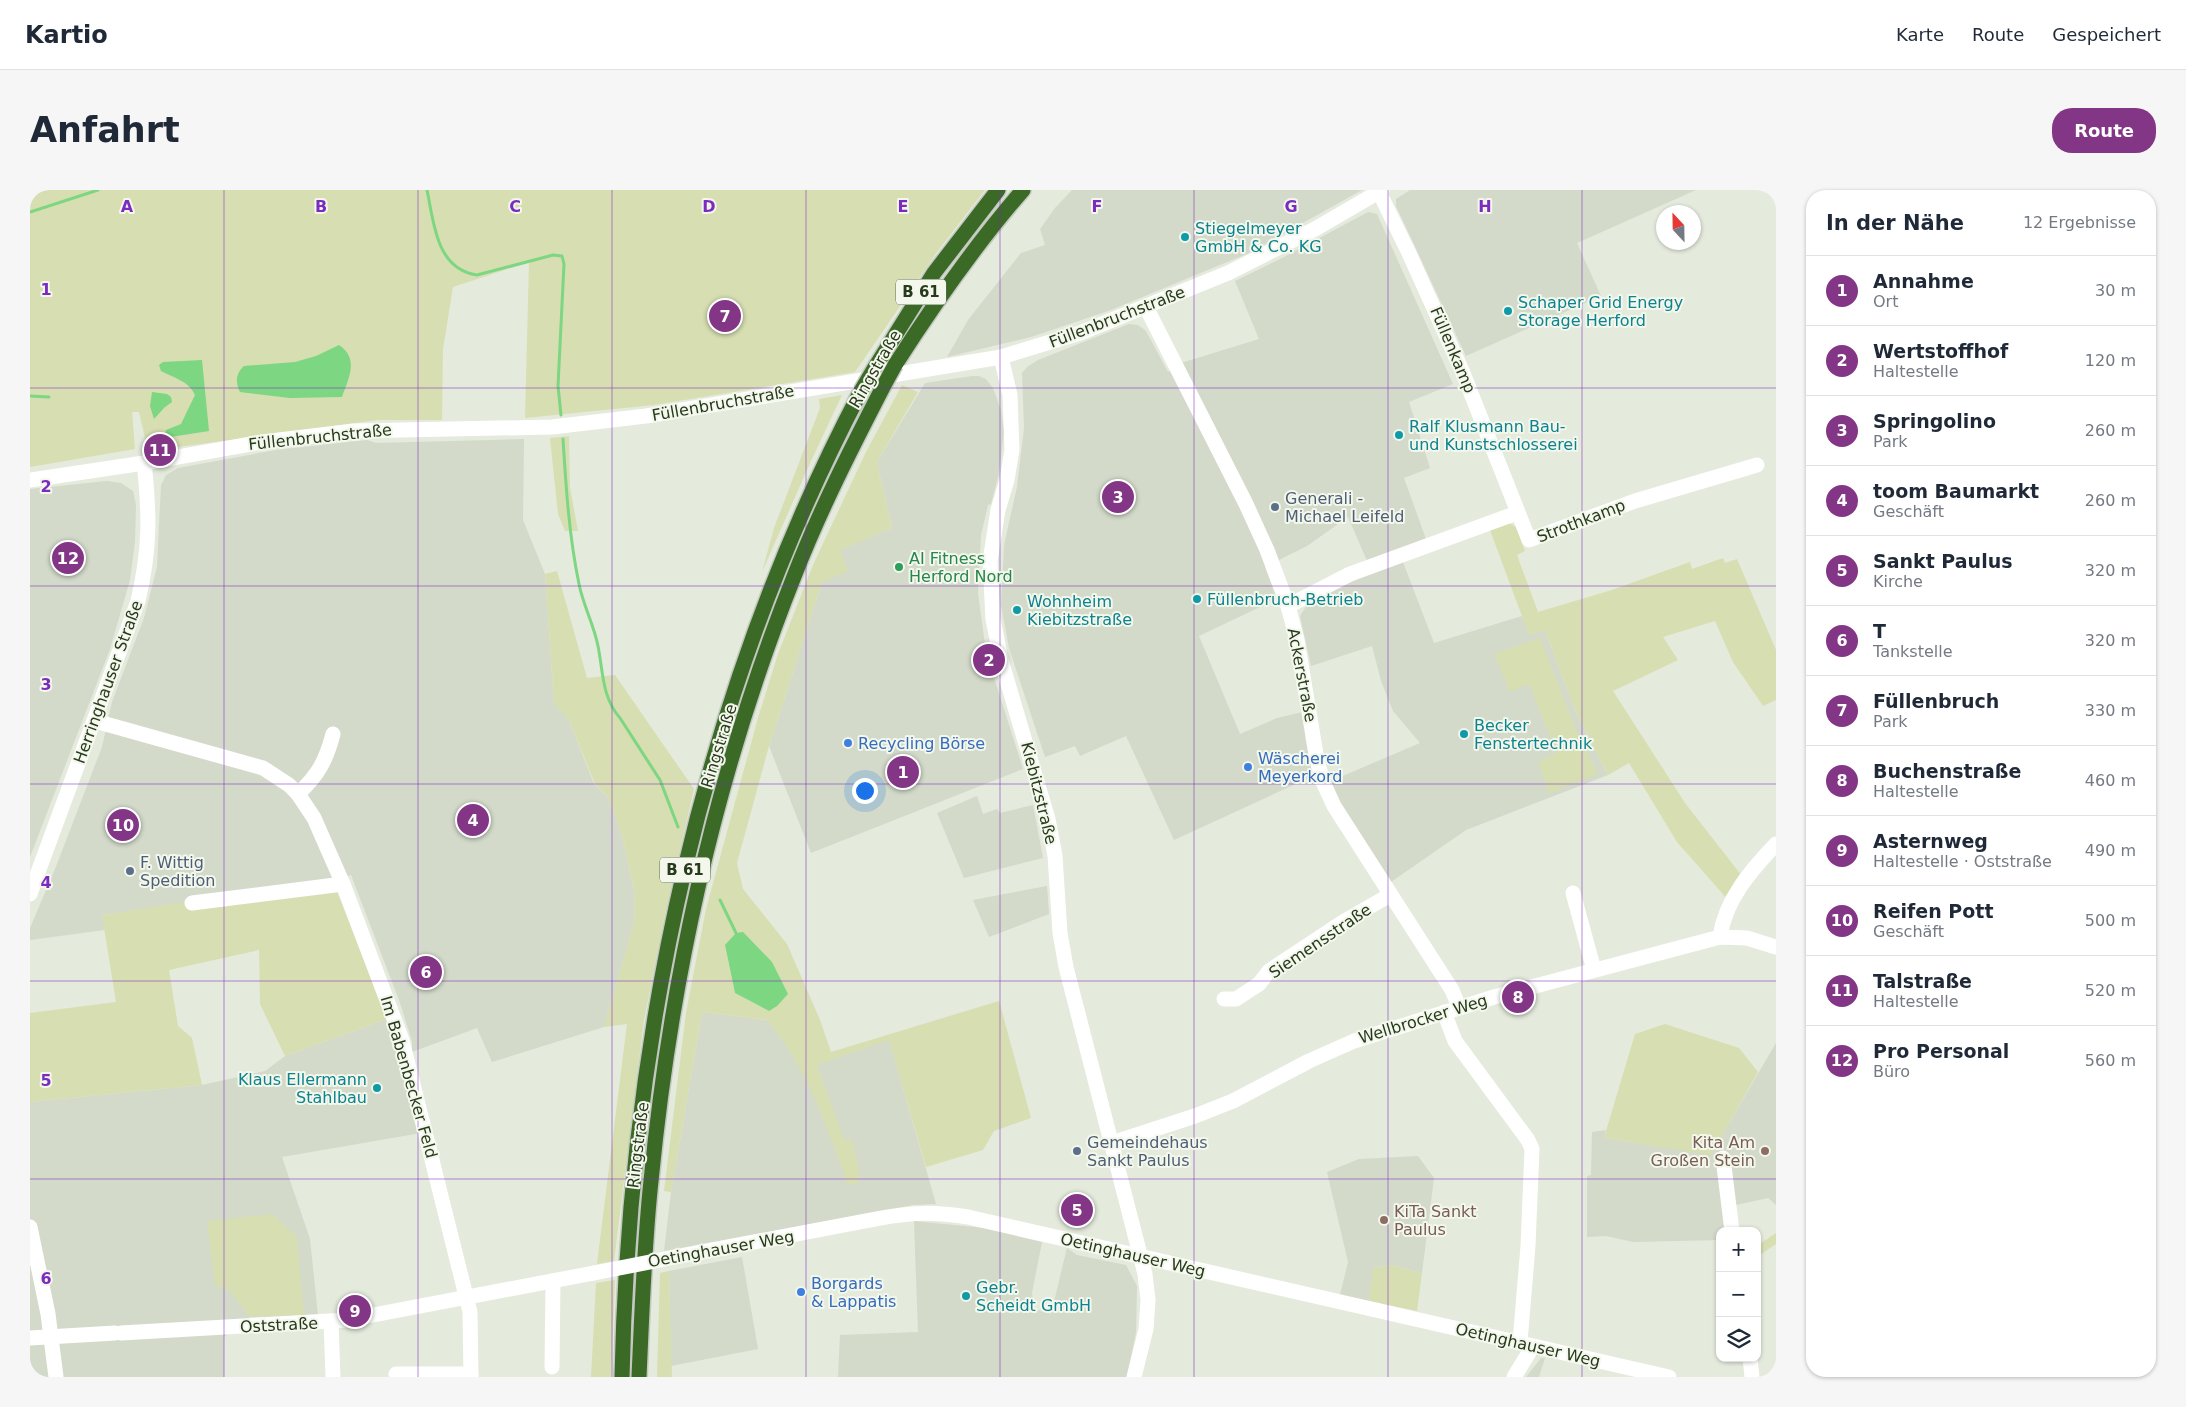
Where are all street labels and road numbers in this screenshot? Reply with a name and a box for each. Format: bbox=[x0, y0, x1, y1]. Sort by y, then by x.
road number: B 61 bbox=[896, 280, 946, 304]
street label: Füllenbruchstraße bbox=[1046, 282, 1188, 352]
street label: Füllenkamp bbox=[1426, 304, 1480, 396]
street label: Ringstraße bbox=[845, 327, 905, 411]
street label: Füllenbruchstraße bbox=[650, 381, 796, 425]
street label: Füllenbruchstraße bbox=[247, 420, 393, 454]
street label: Strothkamp bbox=[1534, 495, 1628, 547]
street label: Herringhauser Straße bbox=[70, 598, 146, 766]
street label: Ackerstraße bbox=[1284, 626, 1320, 724]
street label: Ringstraße bbox=[697, 702, 741, 790]
street label: Kiebitzstraße bbox=[1017, 740, 1061, 846]
road number: B 61 bbox=[660, 858, 710, 882]
street label: Siemensstraße bbox=[1265, 900, 1375, 982]
street label: Wellbrocker Weg bbox=[1356, 990, 1490, 1048]
street label: Im Babenbecker Feld bbox=[377, 994, 441, 1160]
street label: Ringstraße bbox=[623, 1101, 653, 1189]
street label: Oetinghauser Weg bbox=[646, 1227, 796, 1271]
street label: Oetinghauser Weg bbox=[1059, 1229, 1207, 1281]
street label: Oststraße bbox=[239, 1313, 319, 1337]
street label: Oetinghauser Weg bbox=[1454, 1319, 1602, 1371]

